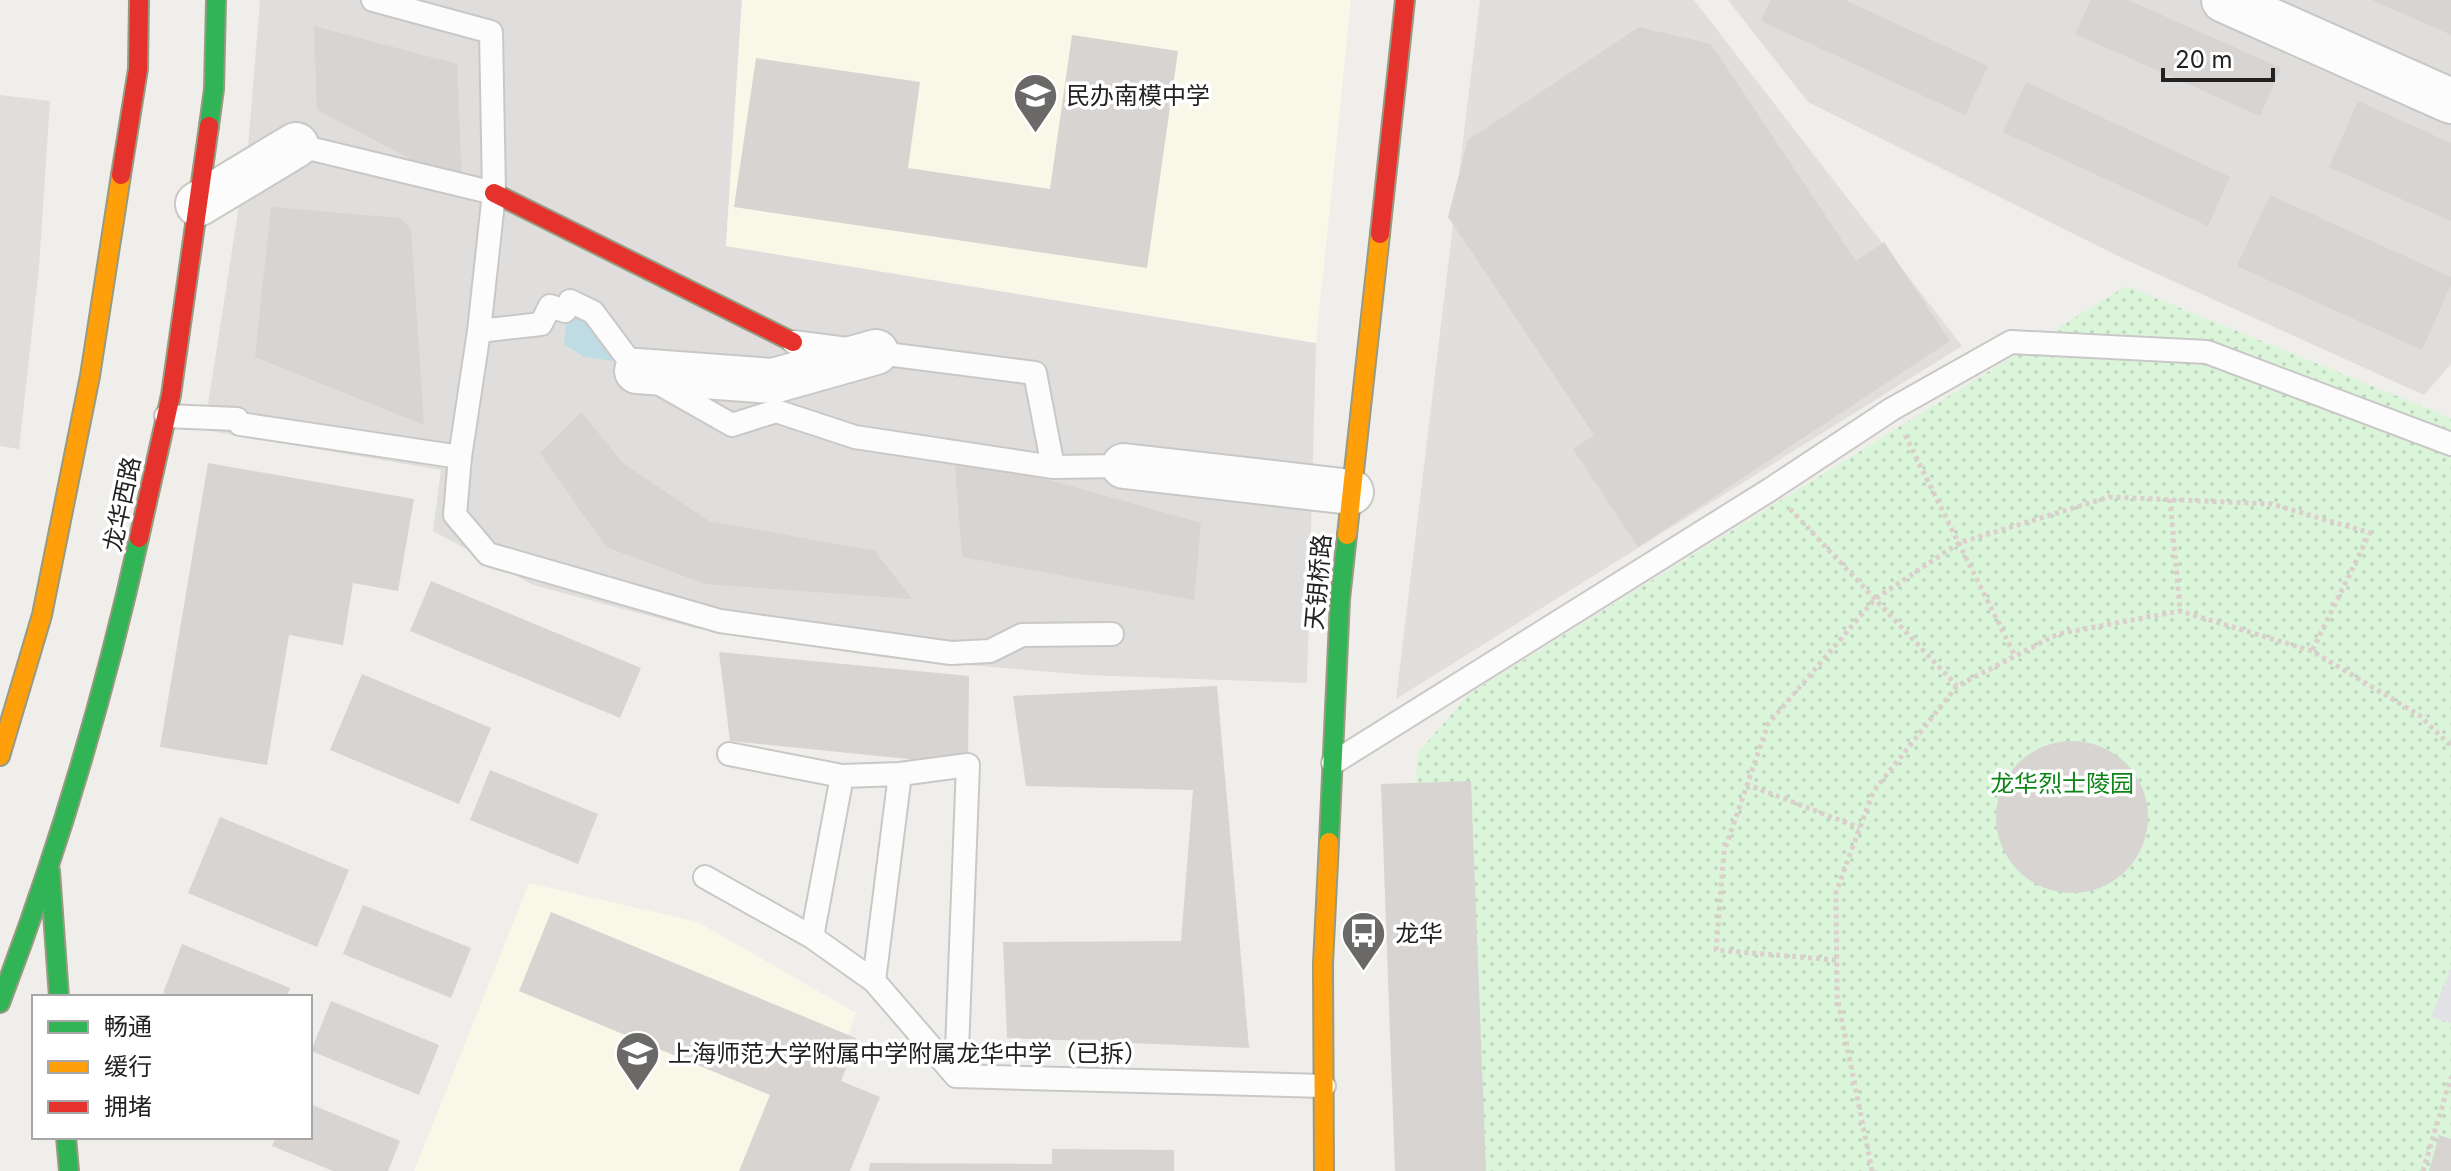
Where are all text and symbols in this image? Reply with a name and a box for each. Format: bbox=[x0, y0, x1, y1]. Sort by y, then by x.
scale bar bbox=[2163, 32, 2273, 82]
text: 20 m bbox=[2175, 45, 2233, 74]
school or university icon: 民办南模中学 bbox=[1011, 71, 1059, 134]
place label: 民办南模中学 bbox=[1066, 81, 1210, 110]
street label: 龙华西路 bbox=[98, 454, 146, 554]
street label: 天钥桥路 bbox=[1299, 533, 1337, 631]
park label: 龙华烈士陵园 bbox=[1990, 769, 2134, 798]
bus stop icon: 龙华 bbox=[1340, 909, 1388, 972]
place label: 龙华 bbox=[1395, 919, 1443, 948]
legend bbox=[32, 995, 312, 1139]
text: 畅通 bbox=[104, 1012, 152, 1041]
school or university icon: 上海师范大学附属中学附属龙华中学（已拆） bbox=[613, 1029, 661, 1092]
place label: 上海师范大学附属中学附属龙华中学（已拆） bbox=[668, 1039, 1148, 1068]
text: 缓行 bbox=[104, 1052, 152, 1081]
text: 拥堵 bbox=[104, 1092, 152, 1121]

